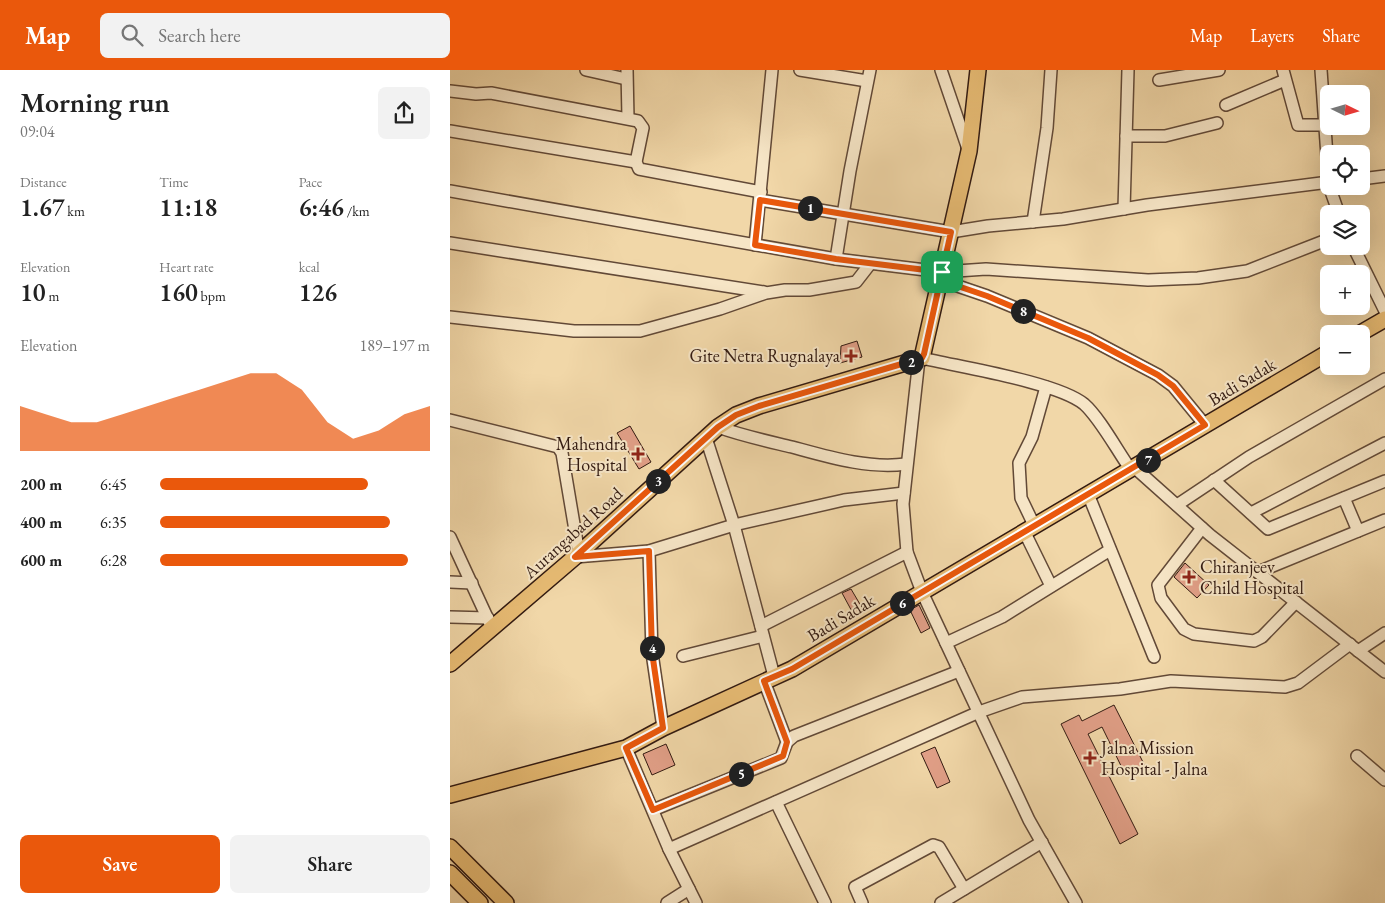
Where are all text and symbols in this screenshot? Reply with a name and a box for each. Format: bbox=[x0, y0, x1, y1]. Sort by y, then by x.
search box bbox=[100, 13, 450, 58]
text: Map bbox=[25, 20, 70, 51]
icon: search bbox=[118, 21, 146, 49]
text: Search here bbox=[158, 23, 241, 48]
text: Map bbox=[1190, 24, 1222, 47]
text: Layers bbox=[1250, 24, 1294, 47]
text: Share bbox=[1322, 24, 1360, 47]
text: Morning run bbox=[20, 84, 170, 120]
north arrow bbox=[1320, 85, 1370, 135]
map controls bbox=[1320, 85, 1370, 375]
button: share bbox=[378, 87, 430, 139]
text: 09:04 bbox=[20, 121, 55, 142]
button: locate bbox=[1320, 145, 1370, 195]
text: Distance bbox=[20, 173, 67, 191]
text: Time bbox=[159, 173, 189, 191]
text: Pace bbox=[299, 173, 322, 191]
text: 1.67 bbox=[20, 191, 65, 223]
text: 11:18 bbox=[159, 191, 217, 223]
text: 6:46 bbox=[299, 191, 344, 223]
pin: 1 bbox=[798, 196, 822, 220]
text: 1 bbox=[807, 199, 814, 217]
text: km bbox=[65, 202, 85, 220]
text: /km bbox=[344, 202, 370, 220]
button: layers bbox=[1320, 205, 1370, 255]
pin bbox=[921, 251, 963, 293]
text: Elevation bbox=[20, 258, 70, 276]
text: Heart rate bbox=[159, 258, 214, 276]
text: kcal bbox=[299, 258, 320, 276]
icon: arrive bbox=[928, 258, 956, 286]
button: + bbox=[1320, 265, 1370, 315]
text: 10 bbox=[20, 276, 46, 308]
text: 160 bbox=[159, 276, 198, 308]
text: 126 bbox=[299, 276, 337, 308]
text: m bbox=[46, 287, 59, 305]
text: bpm bbox=[198, 287, 226, 305]
pin: 8 bbox=[1010, 298, 1036, 324]
text: 8 bbox=[1020, 302, 1027, 320]
button: − bbox=[1320, 325, 1370, 375]
text: Elevation bbox=[20, 335, 78, 356]
text: 189–197 m bbox=[359, 335, 430, 356]
place label: Gite Netra Rugnalaya bbox=[690, 344, 841, 367]
marker: Gite Netra Rugnalaya bbox=[844, 349, 858, 363]
pin: 2 bbox=[898, 350, 924, 374]
street label: Badi Sadak bbox=[1204, 352, 1280, 411]
text: 2 bbox=[908, 353, 915, 371]
place label: Mahendra Hospital bbox=[556, 432, 628, 476]
marker: Mahendra Hospital bbox=[631, 447, 645, 461]
pin: 7 bbox=[1136, 448, 1160, 472]
text: 7 bbox=[1145, 451, 1152, 469]
pin: 3 bbox=[646, 468, 670, 494]
text: 3 bbox=[655, 472, 662, 490]
text: 200 m bbox=[20, 474, 62, 495]
text: 6:45 bbox=[100, 474, 127, 495]
street label: Aurangabad Road bbox=[517, 481, 628, 584]
text: 400 m bbox=[20, 512, 62, 533]
text: 6:35 bbox=[100, 512, 127, 533]
text: 600 m bbox=[20, 550, 62, 571]
text: 6:28 bbox=[100, 550, 127, 571]
place label: Chiranjeev Child Hospital bbox=[1200, 555, 1304, 599]
marker: Chiranjeev Child Hospital bbox=[1182, 570, 1196, 584]
street label: Badi Sadak bbox=[803, 588, 879, 647]
pin: 6 bbox=[890, 590, 914, 616]
text: 6 bbox=[899, 594, 906, 612]
pin: 4 bbox=[640, 636, 664, 660]
text: 4 bbox=[649, 639, 656, 657]
place label: Jalna Mission Hospital - Jalna bbox=[1099, 736, 1208, 780]
marker: Jalna Mission Hospital - Jalna bbox=[1083, 751, 1097, 765]
pin: 5 bbox=[728, 762, 754, 786]
text: 5 bbox=[738, 765, 745, 783]
button: Save bbox=[20, 835, 220, 893]
button: Share bbox=[230, 835, 430, 893]

